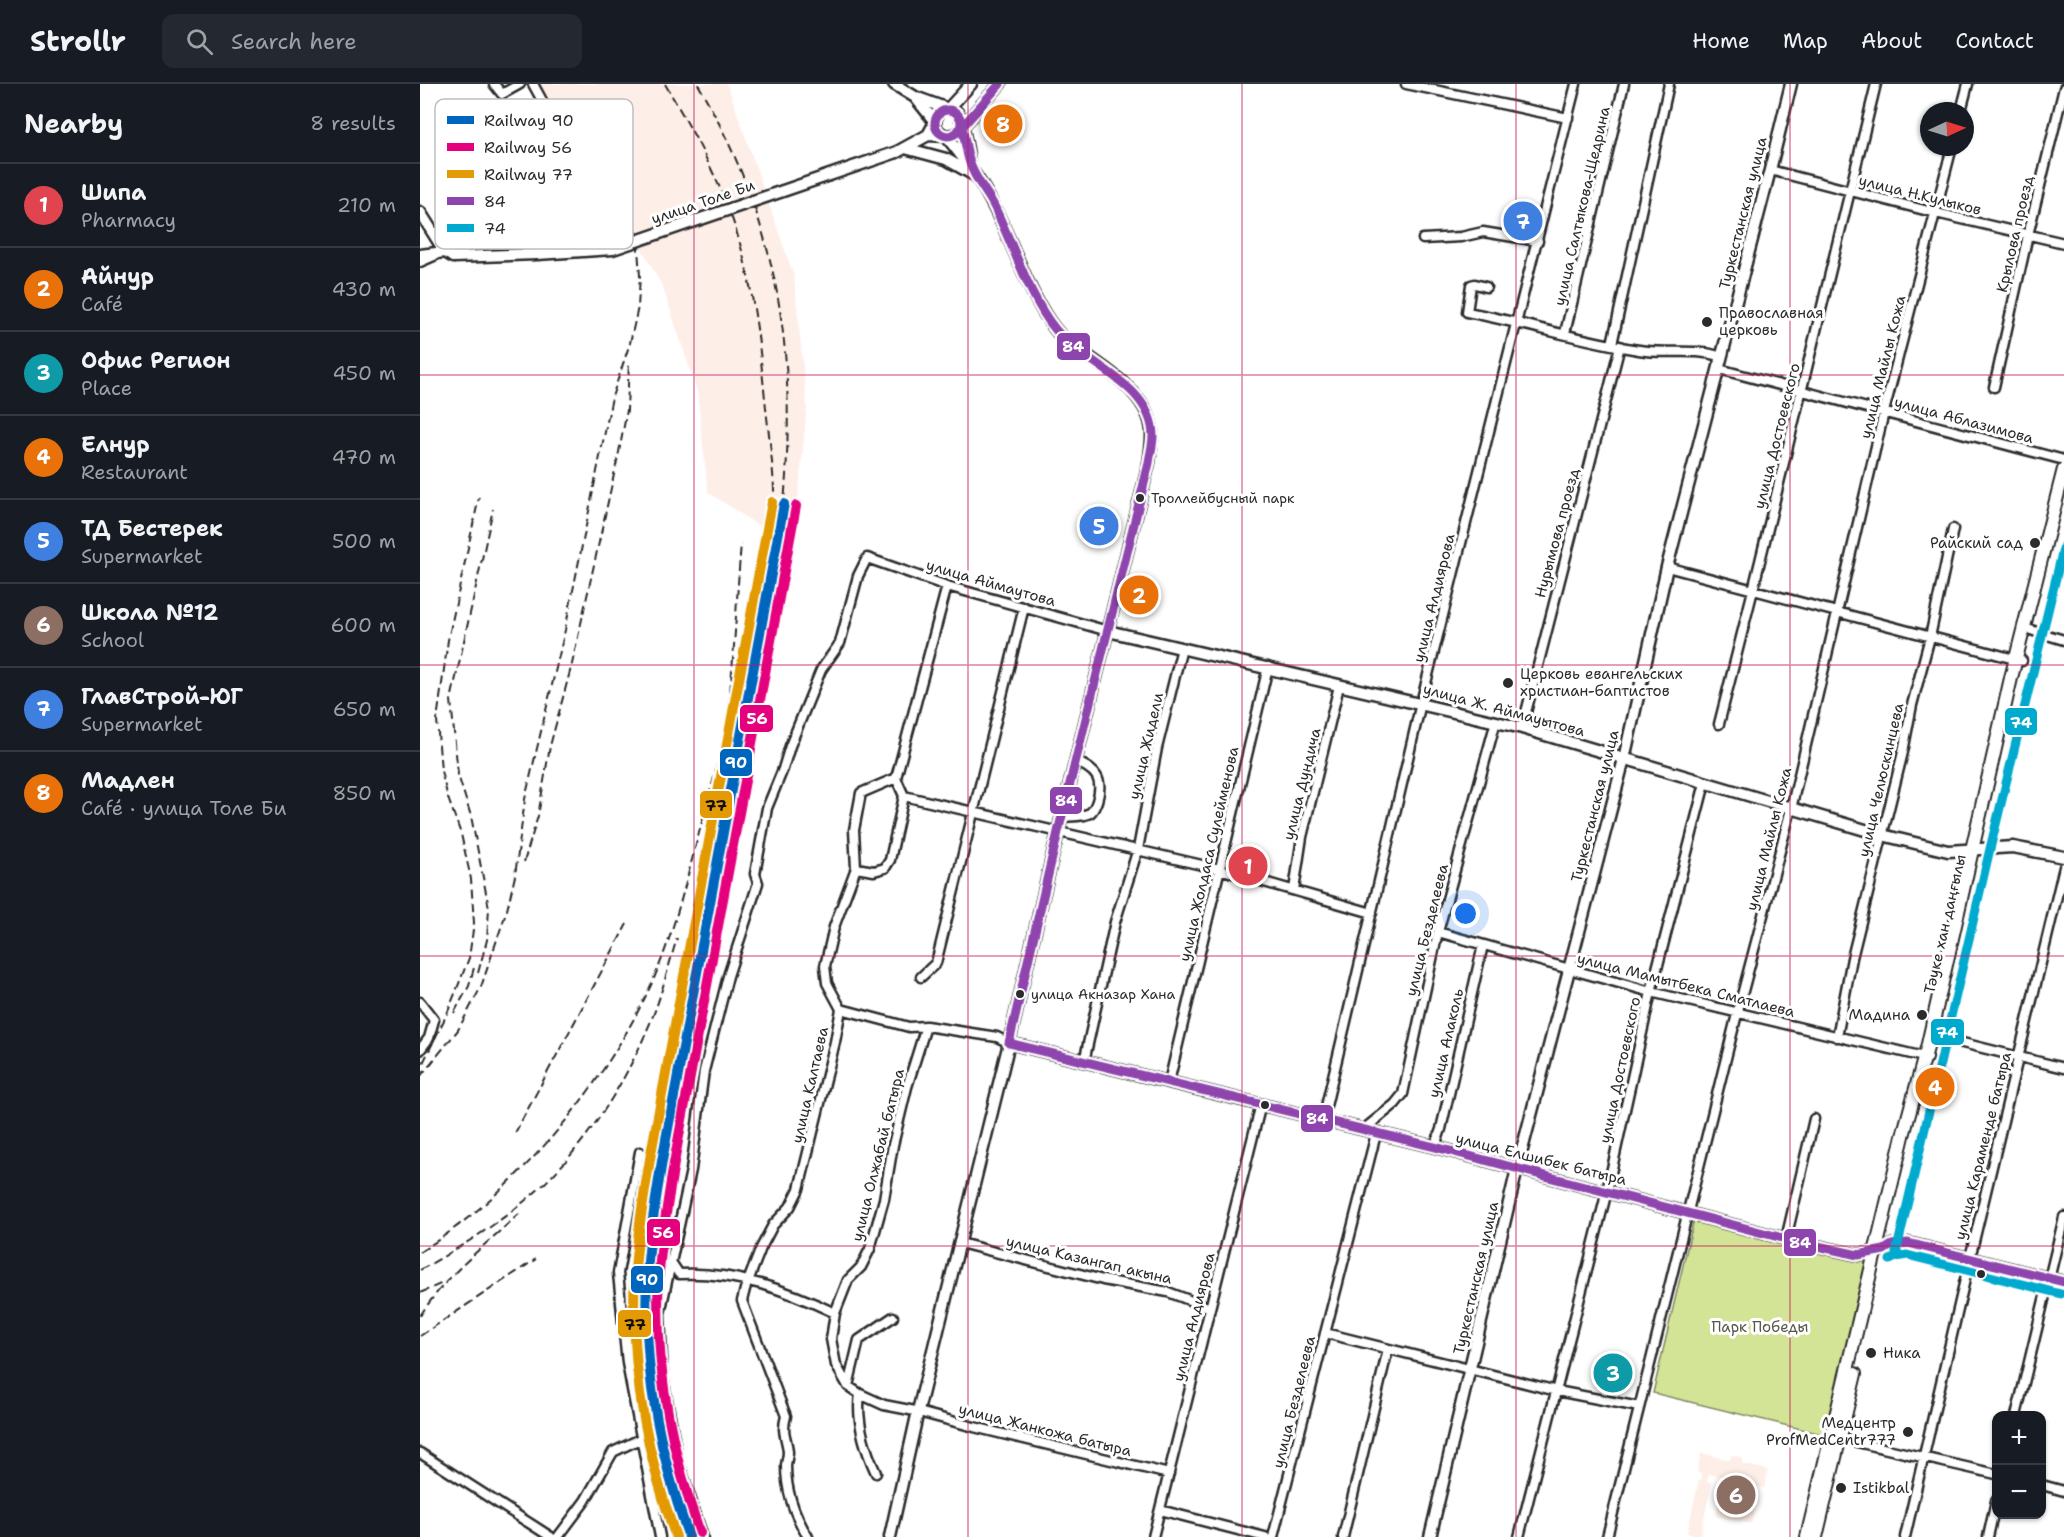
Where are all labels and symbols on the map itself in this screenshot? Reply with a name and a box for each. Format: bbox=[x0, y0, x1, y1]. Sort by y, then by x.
legend bbox=[435, 99, 633, 249]
pin: 8 bbox=[984, 102, 1022, 147]
north arrow bbox=[1920, 102, 1974, 156]
street label: улица Салтыкова-Щедрина bbox=[1549, 104, 1615, 308]
text: Railway 90 bbox=[484, 110, 574, 131]
street label: Туркестанская улица bbox=[1714, 134, 1772, 291]
text: Railway 56 bbox=[484, 137, 572, 158]
text: Railway 77 bbox=[484, 164, 573, 185]
street label: улица Н.Кулыков bbox=[1857, 170, 1983, 220]
street label: Крылова проезд bbox=[1992, 173, 2038, 294]
street label: улица Толе Би bbox=[649, 175, 758, 229]
text: 84 bbox=[484, 191, 506, 212]
pin: 7 bbox=[1504, 198, 1542, 244]
text: 74 bbox=[484, 218, 506, 239]
street label: улица Майлы Кожа bbox=[1856, 293, 1911, 441]
place label: Православная церковь bbox=[1719, 303, 1824, 340]
marker: Православная церковь bbox=[1700, 315, 1714, 329]
line badge: 84 bbox=[1056, 332, 1091, 361]
text: 84 bbox=[1062, 336, 1084, 357]
street label: улица Достоевского bbox=[1749, 361, 1805, 511]
street label: улица Аблазимова bbox=[1892, 392, 2036, 448]
street label: Нурымова проезд bbox=[1530, 466, 1584, 600]
place label: Троллейбусный парк bbox=[1151, 489, 1295, 507]
marker: Троллейбусный парк bbox=[1134, 492, 1146, 504]
pin: 5 bbox=[1080, 504, 1118, 548]
street label: улица Алдиярова bbox=[1408, 531, 1460, 664]
place label: Райский сад bbox=[1930, 533, 2023, 553]
marker: Райский сад bbox=[2028, 536, 2042, 550]
street label: улица Аймаутова bbox=[924, 555, 1059, 611]
pin: 2 bbox=[1120, 572, 1158, 618]
place label: Церковь евангельских христиан-баптистов bbox=[1520, 664, 1683, 701]
marker: Церковь евангельских христиан-баптистов bbox=[1501, 676, 1515, 690]
street label: улица Ж. Аймауытова bbox=[1421, 679, 1588, 741]
street label: улица Жидели bbox=[1124, 691, 1168, 801]
street label: улица Челюскинцева bbox=[1854, 700, 1909, 859]
line badge: 56 bbox=[739, 704, 774, 733]
line badge: 74 bbox=[2004, 707, 2038, 736]
text: 56 bbox=[746, 708, 768, 729]
text: 74 bbox=[2010, 712, 2032, 733]
street label: улица Дундича bbox=[1278, 725, 1326, 842]
street label: Туркестанская улица bbox=[1566, 727, 1624, 884]
street label: улица Жолдаса Сулейменова bbox=[1175, 744, 1244, 963]
line badge: 90 bbox=[719, 748, 753, 777]
text: 90 bbox=[725, 752, 747, 773]
street label: улица Майлы Кожа bbox=[1742, 765, 1797, 913]
line badge: 84 bbox=[1049, 786, 1083, 815]
line badge: 77 bbox=[699, 790, 733, 819]
text: 84 bbox=[1055, 790, 1077, 811]
text: 77 bbox=[705, 795, 727, 816]
pin: 1 bbox=[1228, 844, 1268, 888]
street label: Тәуке хан даңғылы bbox=[1919, 852, 1971, 996]
street label: улица Безделеева bbox=[1401, 861, 1453, 998]
your location bbox=[1451, 899, 1480, 928]
street label: улица Мамытбека Сматлаева bbox=[1575, 948, 1798, 1022]
place label: улица Акназар Хана bbox=[1031, 985, 1175, 1003]
street label: улица Алаколь bbox=[1424, 986, 1468, 1100]
marker: улица Акназар Хана bbox=[1014, 988, 1026, 1000]
street label: улица Достоевского bbox=[1595, 995, 1645, 1145]
place label: Мадина bbox=[1849, 1005, 1911, 1025]
marker: Мадина bbox=[1915, 1008, 1929, 1022]
line badge: 74 bbox=[1930, 1018, 1965, 1046]
text: 74 bbox=[1936, 1022, 1958, 1043]
street label: улица Калтаева bbox=[787, 1024, 833, 1145]
street label: улица Караменде батыра bbox=[1950, 1049, 2016, 1242]
pin: 4 bbox=[1916, 1064, 1954, 1110]
street label: улица Олжабай батыра bbox=[847, 1066, 909, 1243]
unlabelled marker bbox=[1259, 1099, 1271, 1111]
line badge: 84 bbox=[1300, 1104, 1334, 1133]
text: 84 bbox=[1306, 1108, 1328, 1129]
street label: улица Елшибек батыра bbox=[1453, 1128, 1629, 1190]
street label: Туркестанская улица bbox=[1449, 1199, 1503, 1356]
line badge: 56 bbox=[646, 1218, 681, 1247]
text: 56 bbox=[652, 1222, 674, 1243]
line badge: 84 bbox=[1783, 1228, 1817, 1257]
street label: улица Казангап акына bbox=[1004, 1231, 1175, 1289]
text: 84 bbox=[1789, 1232, 1811, 1253]
street label: улица Алдиярова bbox=[1168, 1250, 1220, 1383]
line badge: 90 bbox=[630, 1265, 664, 1294]
unlabelled marker bbox=[1975, 1268, 1987, 1280]
text: 90 bbox=[636, 1269, 658, 1290]
line badge: 77 bbox=[617, 1309, 652, 1338]
text: 77 bbox=[624, 1314, 646, 1335]
park label: Парк Победы bbox=[1711, 1317, 1809, 1337]
street label: улица Безделеева bbox=[1268, 1333, 1320, 1470]
place label: Ника bbox=[1883, 1343, 1921, 1363]
marker: Ника bbox=[1864, 1346, 1878, 1360]
pin: 3 bbox=[1594, 1350, 1632, 1396]
street label: улица Жанкожа батыра bbox=[956, 1399, 1134, 1461]
place label: Медцентр ProfMedCentr777 bbox=[1766, 1413, 1896, 1450]
marker: Медцентр ProfMedCentr777 bbox=[1901, 1425, 1915, 1439]
pin: 6 bbox=[1716, 1472, 1756, 1518]
place label: Istikbal bbox=[1853, 1478, 1910, 1498]
marker: Istikbal bbox=[1834, 1481, 1848, 1495]

